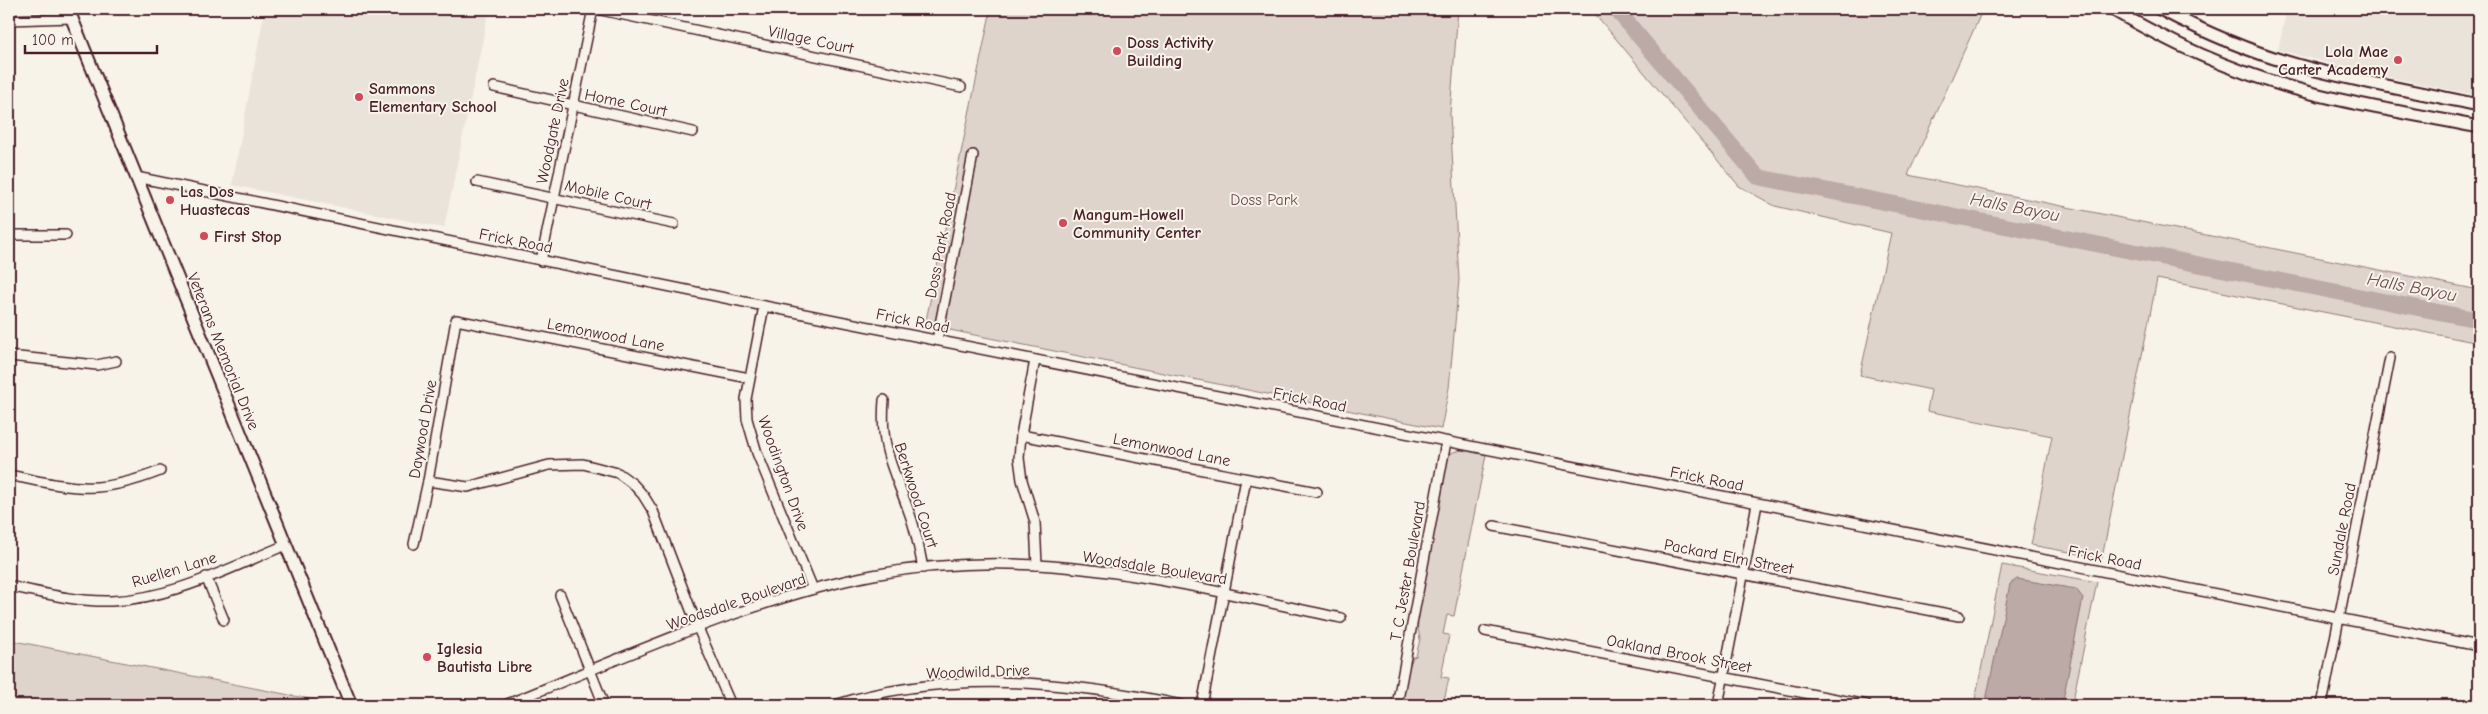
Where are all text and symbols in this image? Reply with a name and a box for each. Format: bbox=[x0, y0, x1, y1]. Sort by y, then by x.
scale bar bbox=[25, 22, 158, 54]
street label: Village Court bbox=[767, 22, 855, 58]
text: 100 m bbox=[32, 31, 74, 49]
place label: Doss Activity Building bbox=[1127, 34, 1214, 70]
place label: Lola Mae Carter Academy bbox=[2278, 43, 2389, 79]
marker: Doss Activity Building bbox=[1111, 45, 1123, 57]
marker: Lola Mae Carter Academy bbox=[2392, 54, 2404, 66]
street label: Woodgate Drive bbox=[533, 77, 573, 186]
place label: Sammons Elementary School bbox=[369, 80, 497, 116]
street label: Home Court bbox=[583, 85, 669, 121]
marker: Sammons Elementary School bbox=[353, 91, 365, 103]
street label: Mobile Court bbox=[563, 176, 653, 214]
place label: Las Dos Huastecas bbox=[180, 183, 250, 219]
water label: Halls Bayou bbox=[1968, 188, 2062, 226]
street label: Doss Park Road bbox=[922, 191, 960, 300]
park label: Doss Park bbox=[1230, 191, 1298, 209]
marker: Las Dos Huastecas bbox=[164, 194, 176, 206]
place label: Mangum-Howell Community Center bbox=[1073, 206, 1201, 242]
marker: Mangum-Howell Community Center bbox=[1057, 217, 1069, 229]
street label: Frick Road bbox=[477, 225, 554, 257]
place label: First Stop bbox=[214, 228, 282, 246]
marker: First Stop bbox=[198, 230, 210, 242]
water label: Halls Bayou bbox=[2365, 268, 2459, 306]
street label: Veterans Memorial Drive bbox=[183, 270, 263, 432]
street label: Frick Road bbox=[874, 305, 951, 337]
street label: Lemonwood Lane bbox=[546, 315, 666, 355]
street label: Daywood Drive bbox=[405, 378, 441, 480]
street label: Frick Road bbox=[1271, 384, 1348, 416]
street label: Woodington Drive bbox=[754, 414, 812, 533]
street label: Lemonwood Lane bbox=[1112, 430, 1232, 470]
street label: Berkwood Court bbox=[891, 440, 942, 551]
street label: Frick Road bbox=[1668, 463, 1745, 495]
street label: Sundale Road bbox=[2324, 481, 2360, 577]
street label: T C Jester Boulevard bbox=[1387, 500, 1429, 643]
street label: Packard Elm Street bbox=[1663, 536, 1795, 578]
street label: Frick Road bbox=[2066, 542, 2143, 574]
street label: Woodsdale Boulevard bbox=[1081, 548, 1228, 588]
street label: Ruellen Lane bbox=[130, 549, 219, 591]
street label: Woodsdale Boulevard bbox=[664, 570, 808, 634]
street label: Oakland Brook Street bbox=[1605, 631, 1753, 677]
place label: Iglesia Bautista Libre bbox=[437, 640, 532, 676]
marker: Iglesia Bautista Libre bbox=[421, 651, 433, 663]
street label: Woodwild Drive bbox=[926, 661, 1030, 683]

